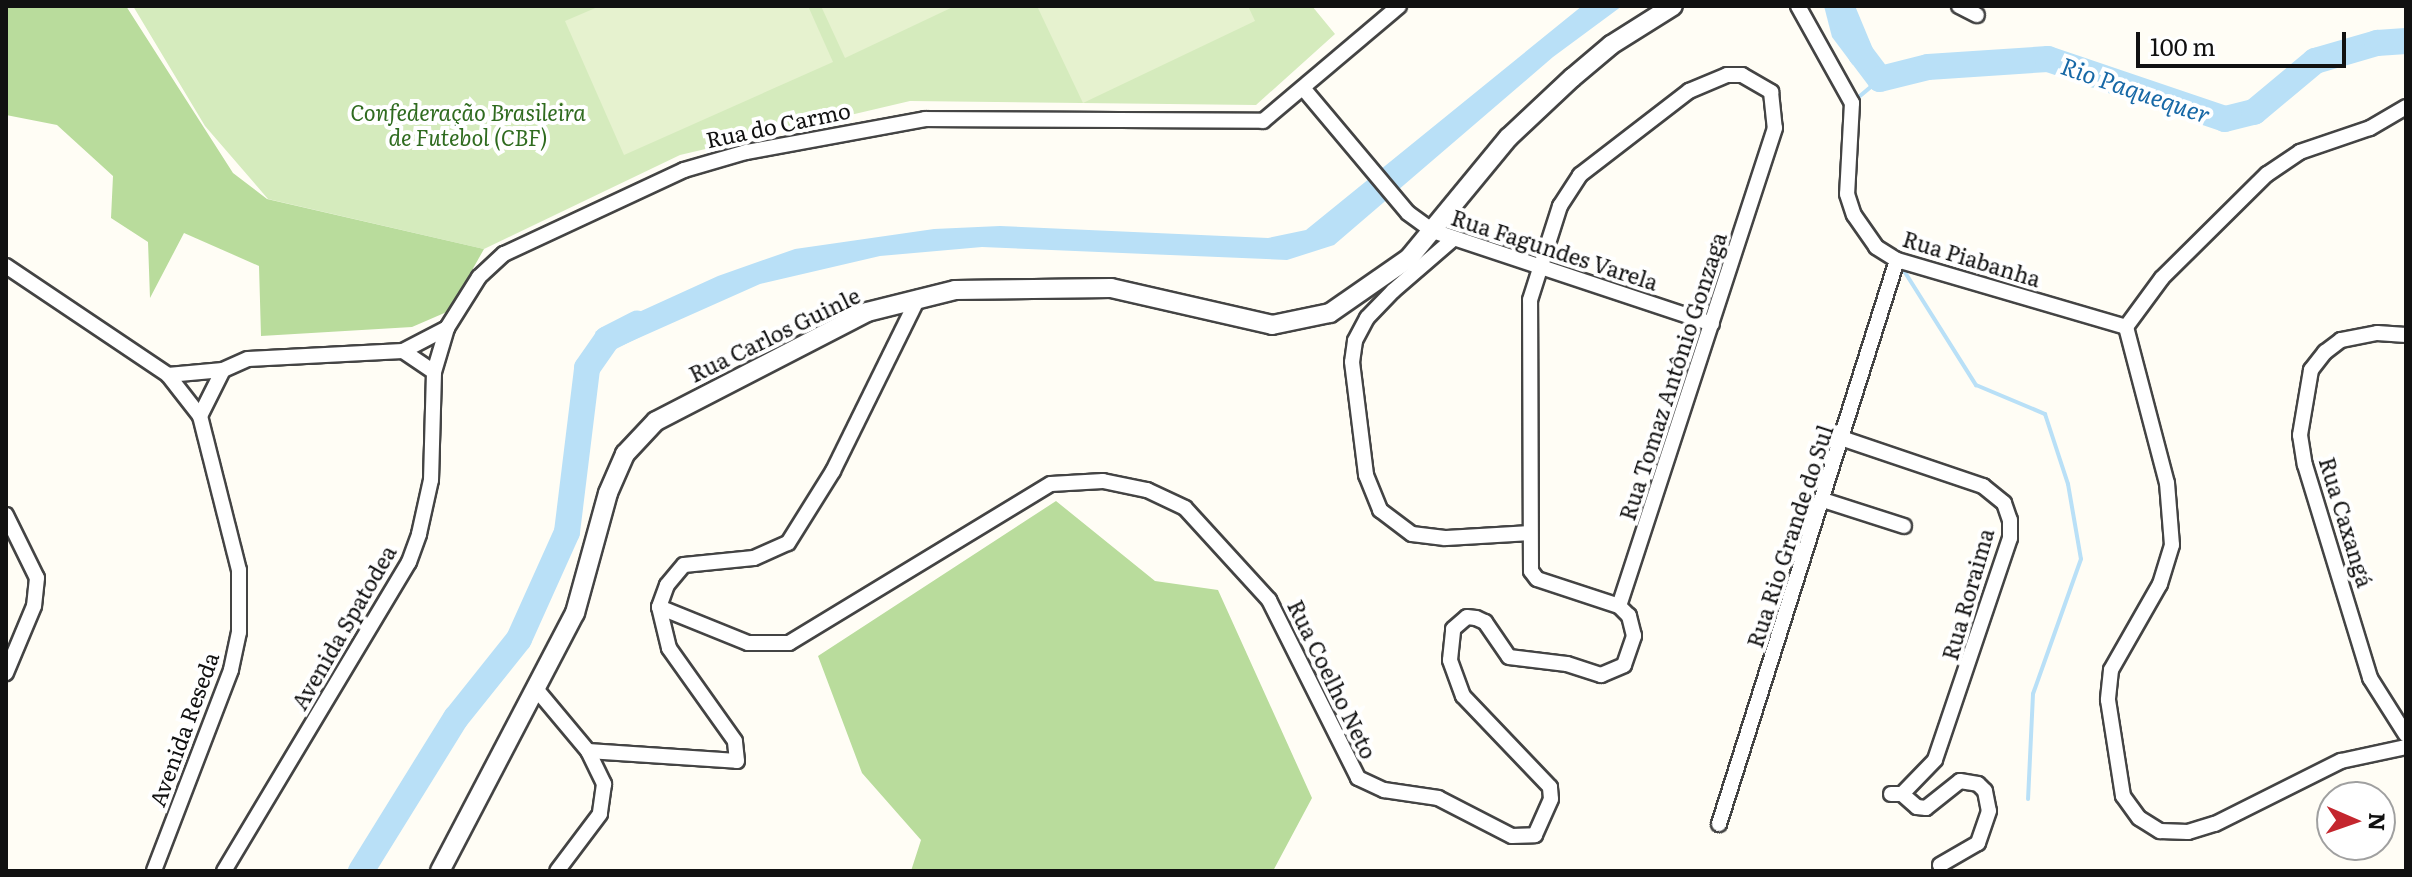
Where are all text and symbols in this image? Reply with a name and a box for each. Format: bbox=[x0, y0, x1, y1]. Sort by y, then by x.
scale bar bbox=[2140, 16, 2350, 66]
text: 100 m bbox=[2150, 28, 2216, 63]
water label: Rio Paquequer bbox=[2058, 50, 2214, 128]
street label: Rua do Carmo bbox=[703, 96, 853, 152]
park label: Confederação Brasileira de Futebol (CBF) bbox=[350, 98, 586, 150]
street label: Rua Fagundes Varela bbox=[1448, 203, 1662, 295]
street label: Rua Piabanha bbox=[1900, 224, 2044, 292]
street label: Rua Tomaz Antônio Gonzaga bbox=[1613, 229, 1731, 523]
street label: Rua Carlos Guinle bbox=[684, 281, 864, 387]
street label: Rua Rio Grande do Sul bbox=[1741, 421, 1837, 651]
street label: Rua Caxangá bbox=[2315, 454, 2379, 590]
street label: Rua Roraima bbox=[1936, 525, 1998, 663]
street label: Avenida Spatodea bbox=[285, 540, 401, 714]
street label: Rua Coelho Neto bbox=[1283, 595, 1383, 763]
street label: Avenida Reseda bbox=[143, 648, 223, 810]
north arrow bbox=[2316, 781, 2396, 861]
text: N bbox=[2362, 812, 2395, 832]

